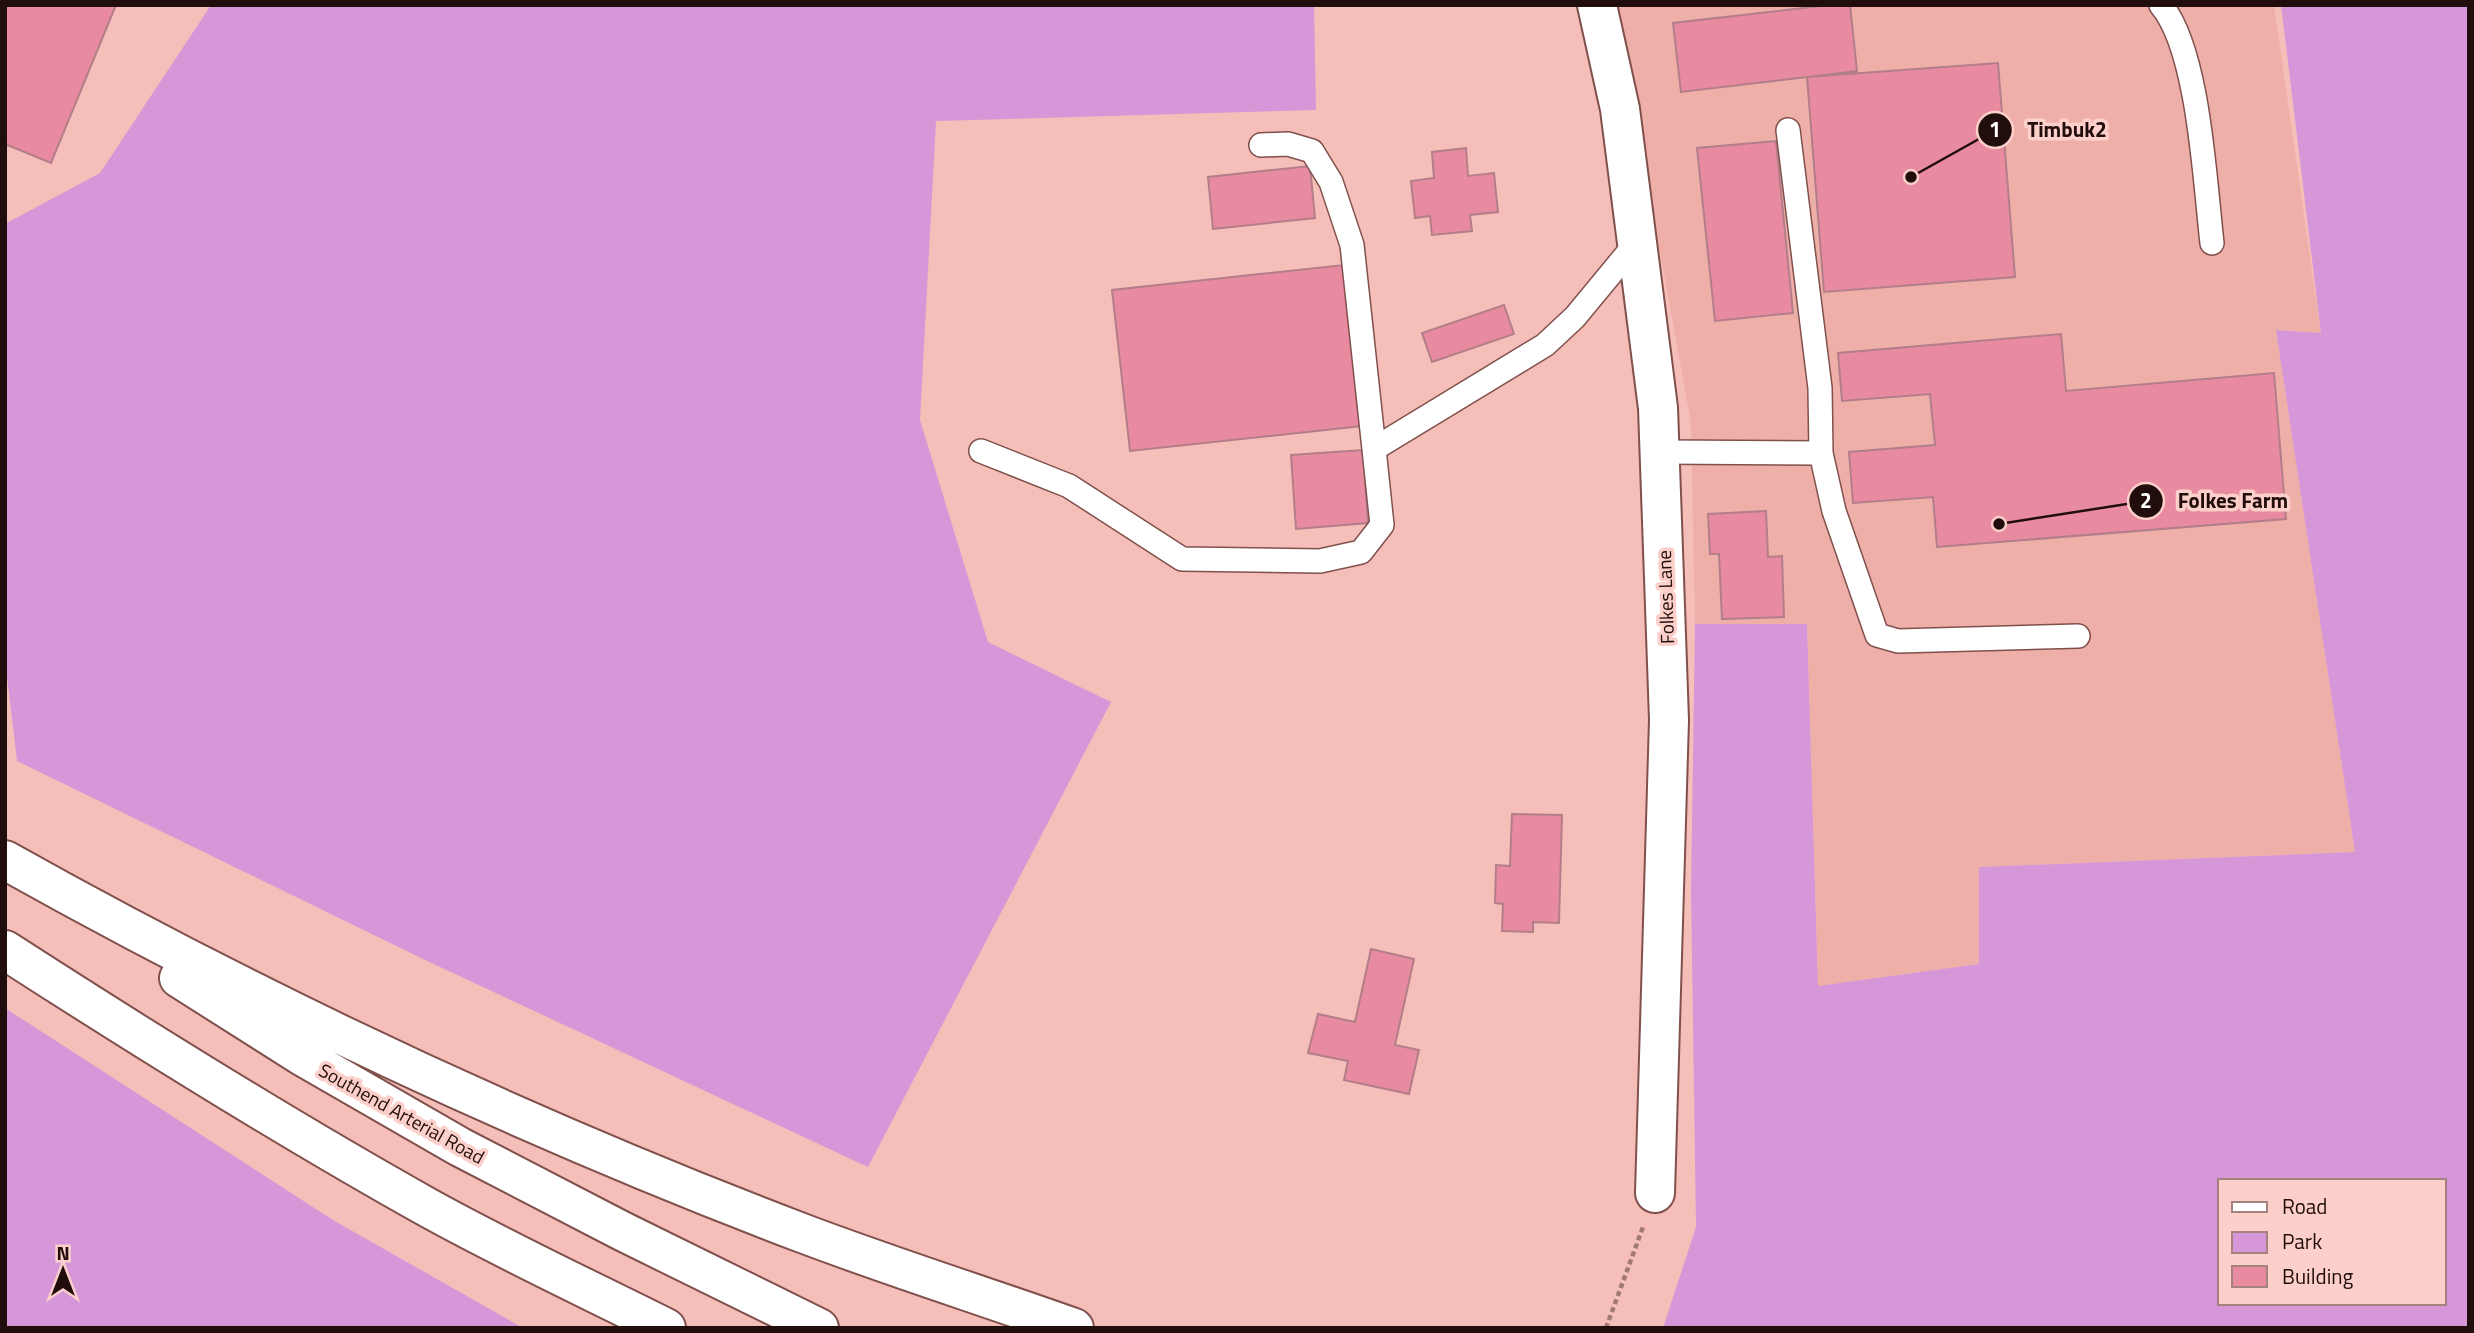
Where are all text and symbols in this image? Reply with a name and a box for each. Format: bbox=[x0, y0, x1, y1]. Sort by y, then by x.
callout: Timbuk2 bbox=[1978, 109, 2121, 151]
text: 1 bbox=[1989, 113, 2001, 145]
text: Timbuk2 bbox=[2027, 113, 2107, 145]
callout: Folkes Farm bbox=[2129, 480, 2302, 522]
text: 2 bbox=[2140, 484, 2152, 516]
text: Folkes Farm bbox=[2178, 484, 2288, 516]
street label: Folkes Lane bbox=[1649, 550, 1681, 644]
street label: Southend Arterial Road bbox=[314, 1055, 490, 1171]
legend bbox=[2218, 1179, 2446, 1305]
text: Road bbox=[2282, 1190, 2327, 1222]
text: Park bbox=[2282, 1225, 2322, 1257]
north arrow bbox=[28, 1235, 98, 1305]
text: N bbox=[56, 1238, 70, 1267]
text: Building bbox=[2282, 1260, 2354, 1292]

